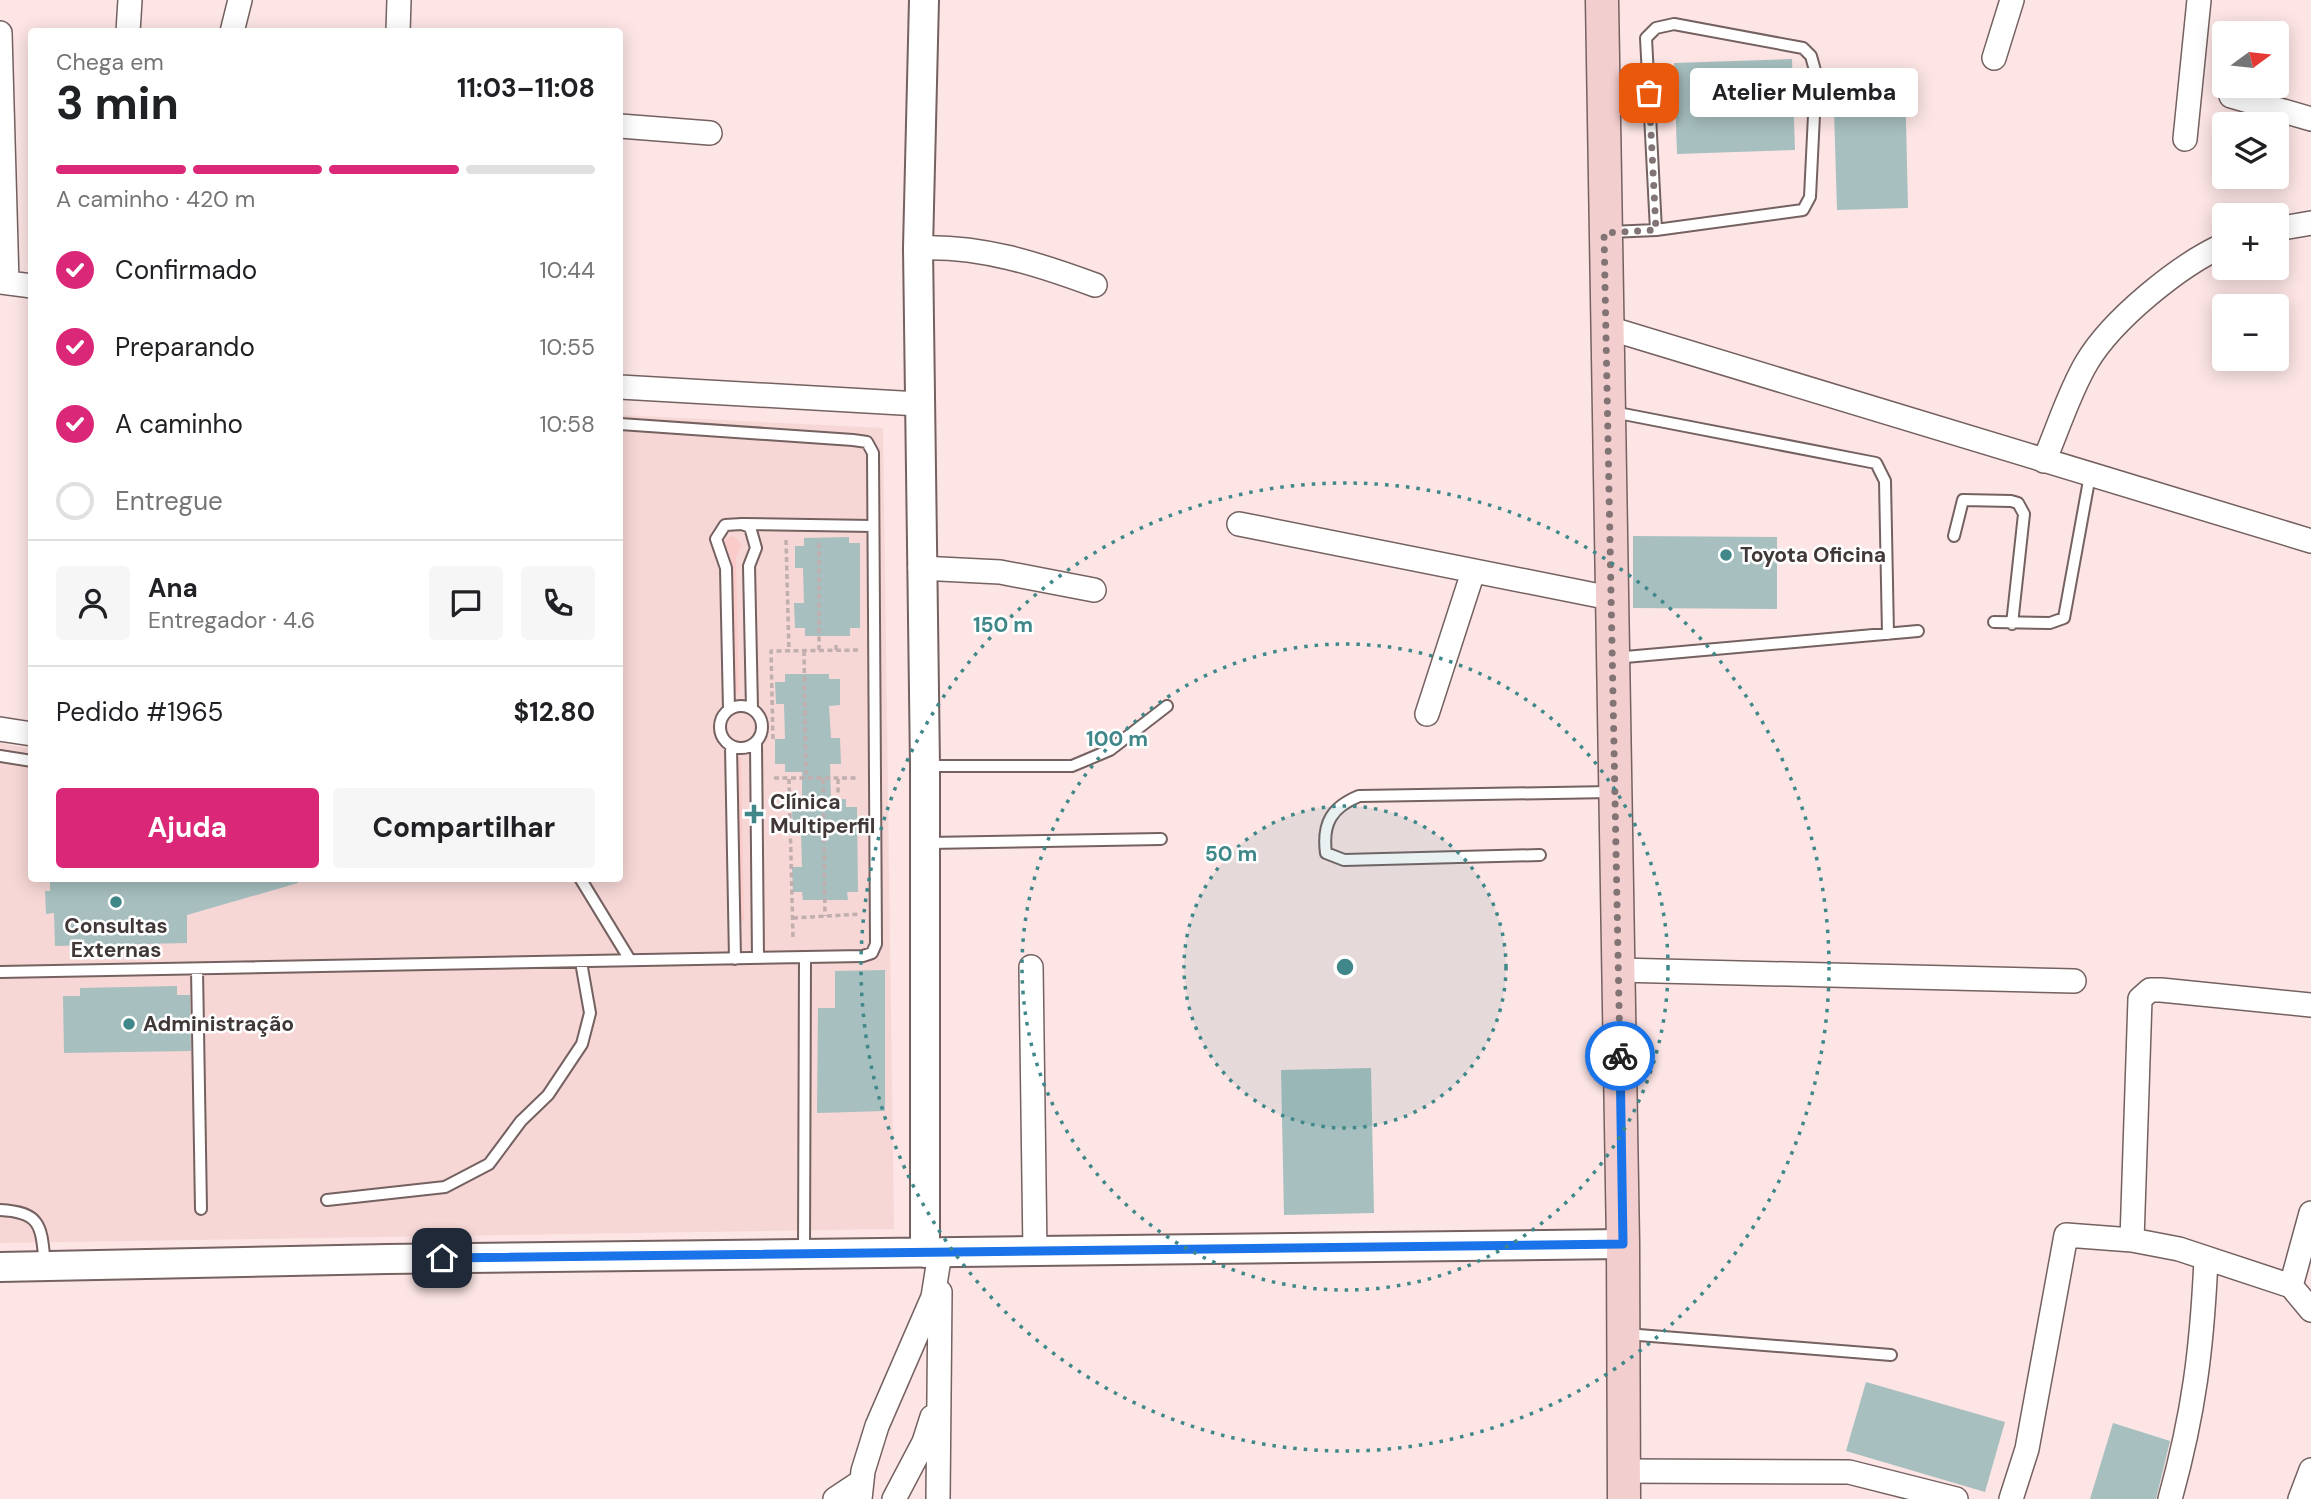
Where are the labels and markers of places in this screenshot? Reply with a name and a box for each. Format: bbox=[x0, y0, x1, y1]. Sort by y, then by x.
pin bbox=[1619, 63, 1679, 123]
callout: Atelier Mulemba bbox=[1691, 68, 1918, 118]
place label: Toyota Oficina bbox=[1740, 541, 1886, 569]
marker: Toyota Oficina bbox=[1718, 547, 1734, 563]
place label: Clínica Multiperfil bbox=[770, 788, 875, 840]
marker: Clínica Multiperfil bbox=[744, 804, 764, 824]
marker: Consultas Externas bbox=[108, 894, 124, 910]
place label: Consultas Externas bbox=[64, 912, 168, 964]
centre of rings bbox=[1333, 955, 1357, 979]
place label: Administração bbox=[143, 1010, 294, 1038]
marker: Administração bbox=[121, 1016, 137, 1032]
pin bbox=[412, 1228, 472, 1288]

